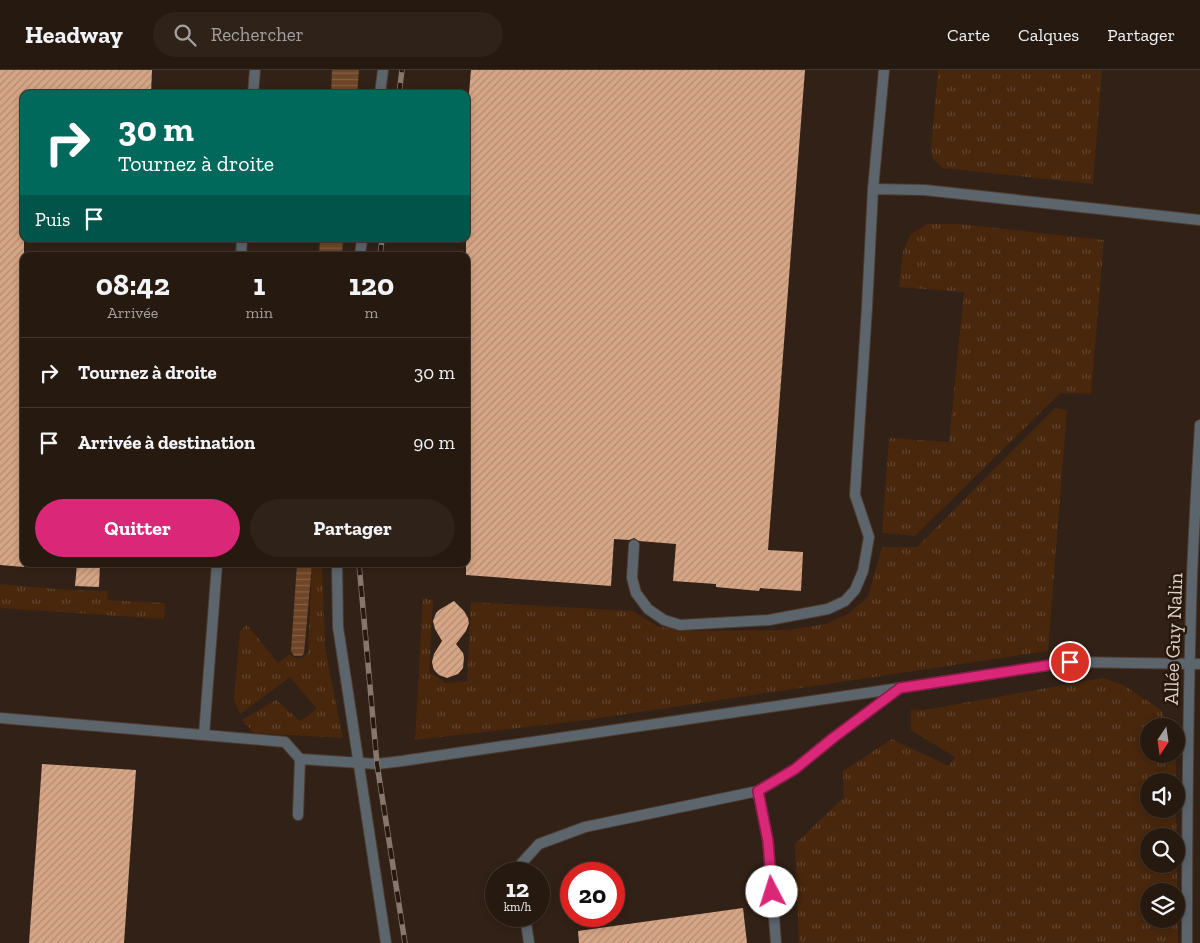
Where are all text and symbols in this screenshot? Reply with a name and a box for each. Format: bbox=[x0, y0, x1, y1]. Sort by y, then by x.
search box bbox=[153, 12, 503, 57]
text: Headway bbox=[25, 20, 123, 49]
icon: search bbox=[171, 21, 199, 49]
text: Rechercher bbox=[211, 23, 304, 46]
text: Carte bbox=[947, 24, 990, 46]
text: Calques bbox=[1018, 24, 1079, 46]
text: Partager bbox=[1107, 24, 1175, 46]
text: 30 m bbox=[118, 108, 194, 150]
icon: right bbox=[35, 110, 100, 175]
text: Tournez à droite bbox=[118, 150, 274, 177]
icon: arrive bbox=[80, 205, 108, 233]
text: Puis bbox=[35, 208, 70, 231]
text: 08:42 bbox=[96, 267, 170, 303]
text: 1 bbox=[253, 267, 265, 303]
text: 120 bbox=[349, 267, 394, 303]
text: Arrivée bbox=[107, 303, 158, 322]
text: min bbox=[246, 303, 273, 322]
text: m bbox=[365, 303, 378, 322]
icon: right bbox=[35, 359, 63, 387]
text: Tournez à droite bbox=[78, 361, 217, 384]
text: 30 m bbox=[414, 361, 455, 384]
icon: arrive bbox=[35, 429, 63, 457]
text: Arrivée à destination bbox=[78, 431, 255, 454]
text: 90 m bbox=[413, 431, 455, 454]
button: Quitter bbox=[35, 499, 240, 557]
button: Partager bbox=[250, 499, 455, 557]
street label: Allée Guy Nalin bbox=[1159, 572, 1187, 706]
pin bbox=[1049, 641, 1091, 683]
icon: arrive bbox=[1056, 648, 1084, 676]
north arrow bbox=[1140, 718, 1185, 762]
map controls bbox=[1140, 718, 1185, 928]
button: sound bbox=[1140, 773, 1185, 818]
button: search bbox=[1140, 828, 1185, 873]
speed limit sign: 20 bbox=[560, 862, 625, 927]
position arrow bbox=[745, 865, 797, 917]
text: 12 bbox=[506, 873, 529, 903]
button: layers bbox=[1140, 883, 1185, 928]
text: km/h bbox=[504, 900, 531, 914]

